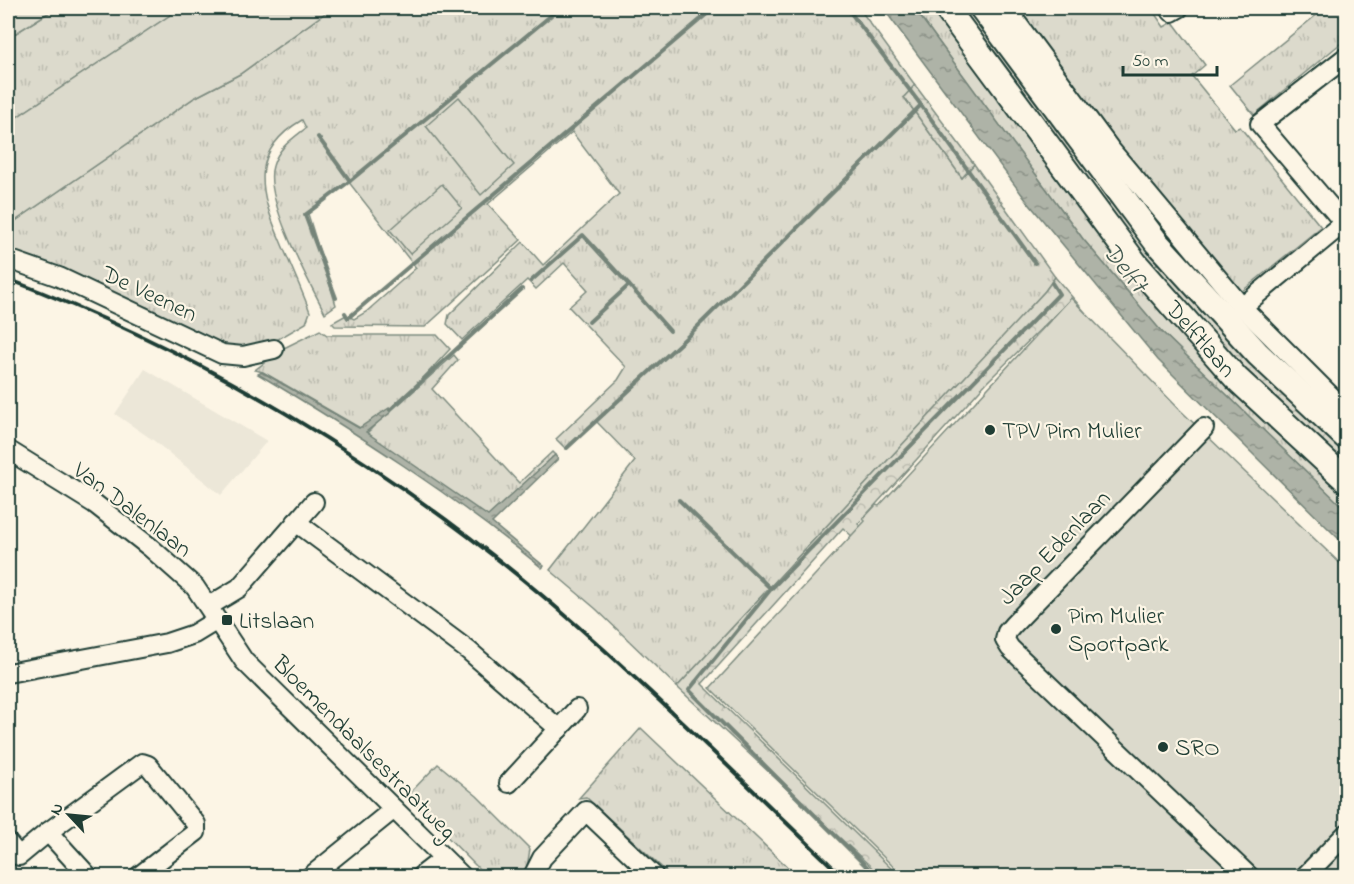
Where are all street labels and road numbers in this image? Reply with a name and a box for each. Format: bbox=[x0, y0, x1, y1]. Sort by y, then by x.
street label: De Veenen bbox=[95, 258, 202, 333]
street label: Delftlaan bbox=[1155, 293, 1243, 387]
street label: Van Dalenlaan bbox=[64, 454, 198, 567]
street label: Jaap Edenlaan bbox=[991, 483, 1120, 615]
street label: Bloemendaalsestraatweg bbox=[262, 648, 463, 849]

